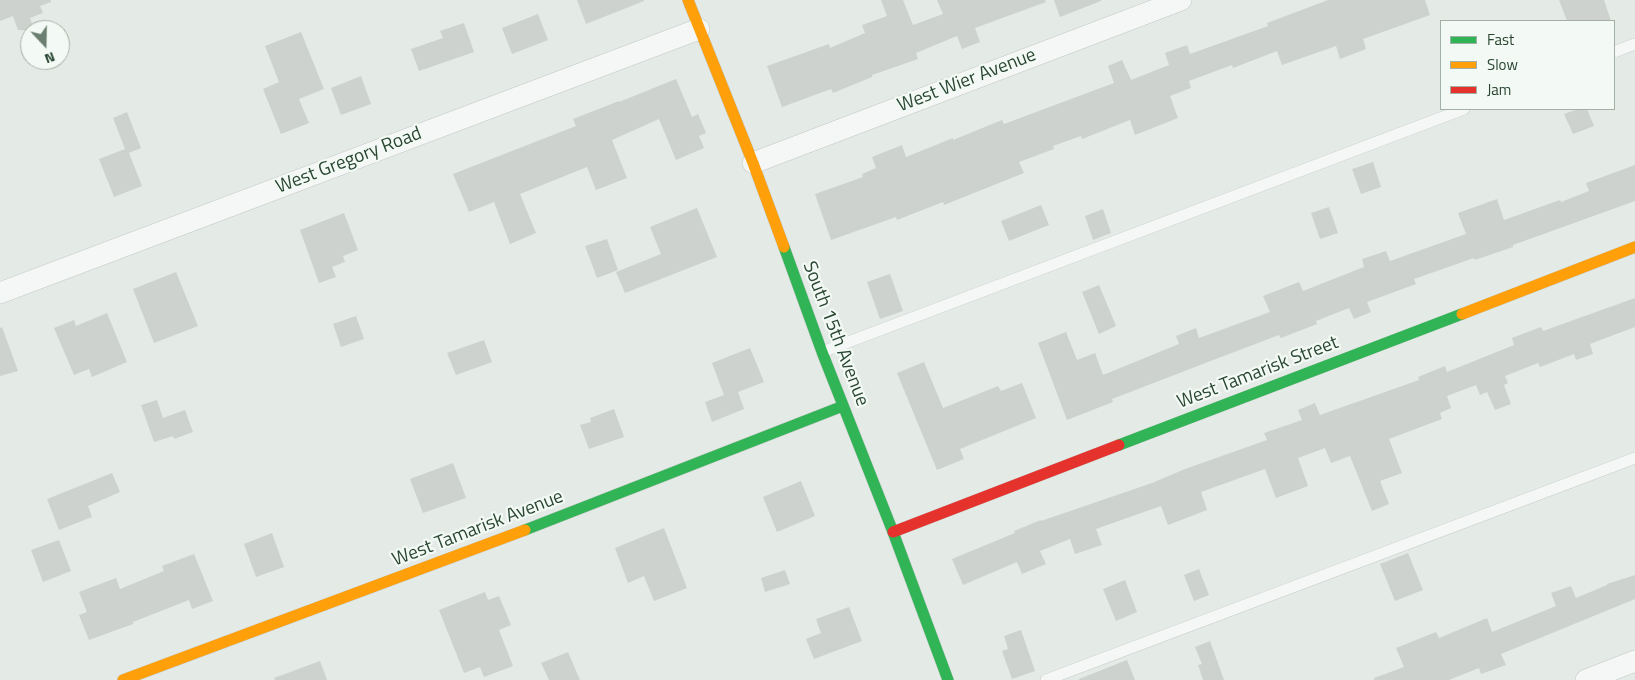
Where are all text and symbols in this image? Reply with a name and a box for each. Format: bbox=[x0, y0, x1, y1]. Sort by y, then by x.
north arrow bbox=[20, 20, 70, 70]
legend bbox=[1440, 20, 1615, 110]
text: Fast bbox=[1487, 28, 1514, 51]
street label: West Wier Avenue bbox=[895, 44, 1039, 118]
text: N bbox=[42, 47, 58, 70]
text: Slow bbox=[1487, 53, 1518, 76]
text: Jam bbox=[1487, 78, 1511, 101]
street label: West Gregory Road bbox=[273, 123, 425, 199]
street label: South 15th Avenue bbox=[797, 258, 873, 410]
street label: West Tamarisk Street bbox=[1174, 332, 1342, 414]
street label: West Tamarisk Avenue bbox=[389, 486, 567, 572]

